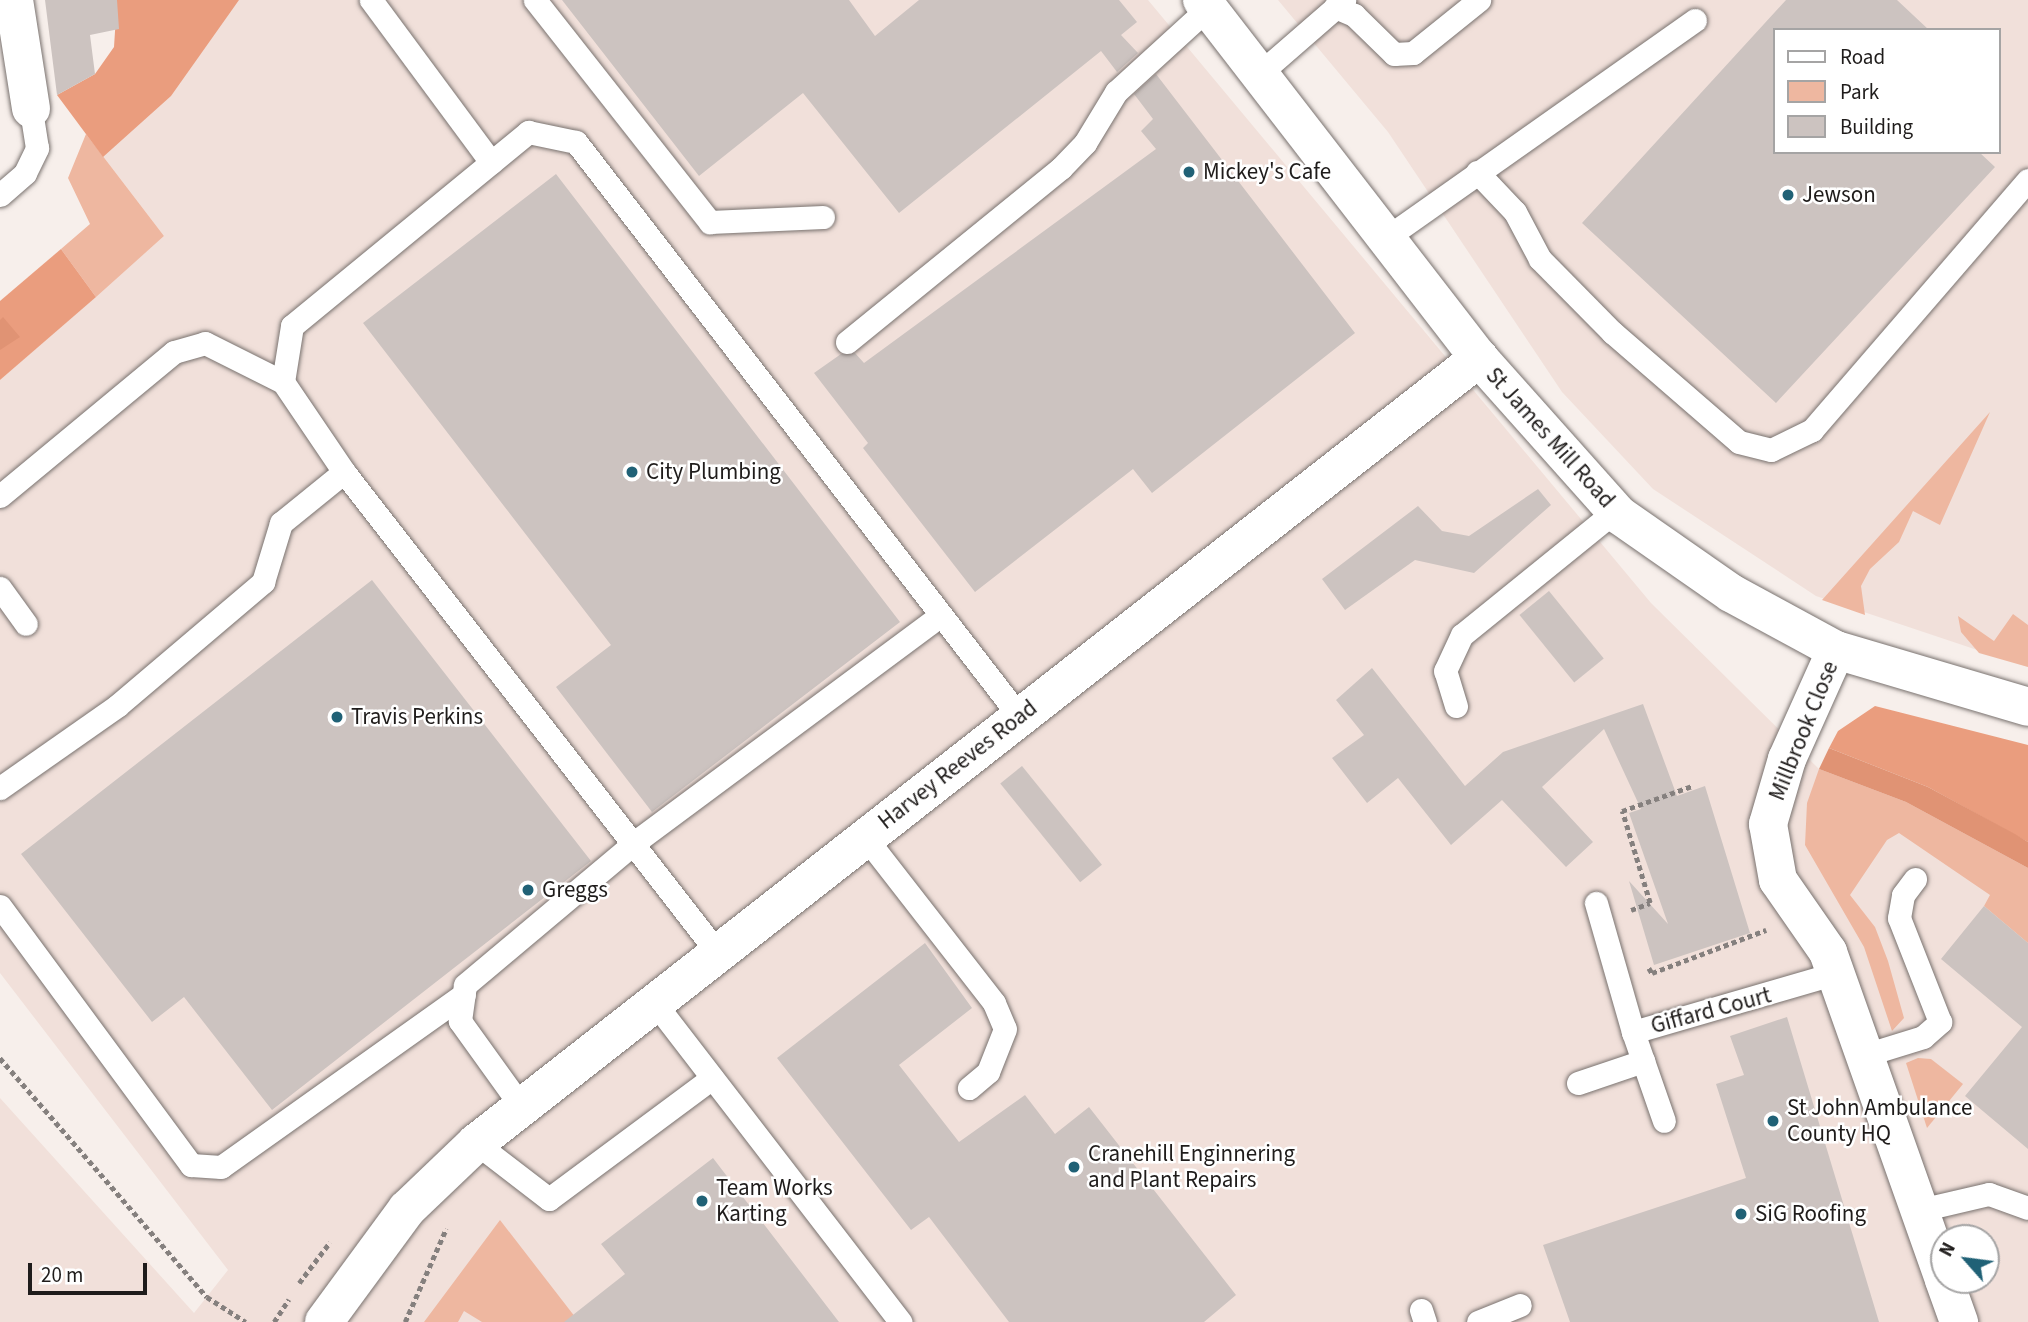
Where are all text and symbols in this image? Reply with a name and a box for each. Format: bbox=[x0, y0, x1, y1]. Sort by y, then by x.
legend bbox=[1772, 28, 2000, 154]
text: Road bbox=[1840, 42, 1885, 72]
text: Park bbox=[1840, 77, 1879, 107]
text: Building bbox=[1840, 112, 1913, 142]
place label: Mickey's Cafe bbox=[1203, 158, 1331, 186]
marker: Mickey's Cafe bbox=[1181, 164, 1197, 180]
place label: Jewson bbox=[1802, 181, 1876, 209]
marker: Jewson bbox=[1780, 187, 1796, 203]
street label: St James Mill Road bbox=[1480, 362, 1620, 514]
place label: City Plumbing bbox=[646, 458, 781, 486]
marker: City Plumbing bbox=[624, 464, 640, 480]
street label: Millbrook Close bbox=[1763, 657, 1845, 805]
street label: Harvey Reeves Road bbox=[873, 694, 1043, 836]
place label: Travis Perkins bbox=[351, 703, 483, 731]
marker: Travis Perkins bbox=[329, 709, 345, 725]
place label: Greggs bbox=[542, 876, 608, 904]
marker: Greggs bbox=[520, 882, 536, 898]
street label: Giffard Court bbox=[1648, 982, 1774, 1040]
place label: St John Ambulance County HQ bbox=[1787, 1094, 1973, 1148]
marker: St John Ambulance County HQ bbox=[1765, 1113, 1781, 1129]
place label: Cranehill Enginnering and Plant Repairs bbox=[1088, 1140, 1295, 1194]
marker: Cranehill Enginnering and Plant Repairs bbox=[1066, 1159, 1082, 1175]
place label: Team Works Karting bbox=[716, 1174, 833, 1228]
marker: Team Works Karting bbox=[694, 1193, 710, 1209]
place label: SiG Roofing bbox=[1755, 1200, 1866, 1228]
marker: SiG Roofing bbox=[1733, 1206, 1749, 1222]
north arrow bbox=[1930, 1224, 2000, 1294]
text: N bbox=[1933, 1238, 1963, 1262]
scale bar bbox=[32, 1248, 150, 1292]
text: 20 m bbox=[41, 1260, 83, 1290]

